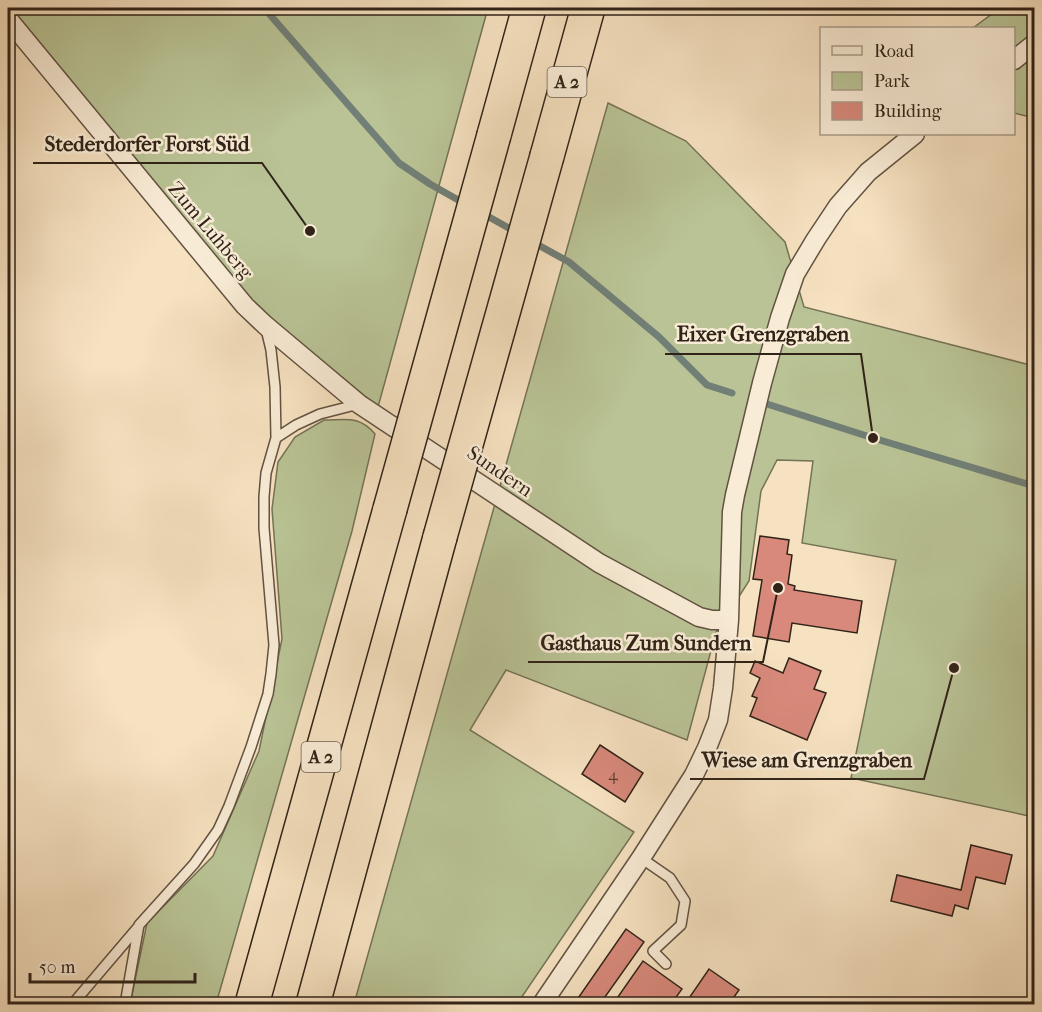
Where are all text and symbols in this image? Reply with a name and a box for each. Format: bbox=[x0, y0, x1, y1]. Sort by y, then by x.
legend bbox=[820, 27, 1015, 135]
text: Road bbox=[874, 41, 914, 62]
road number: A 2 bbox=[548, 67, 586, 97]
text: Park bbox=[874, 71, 911, 92]
text: Building bbox=[874, 101, 942, 122]
callout: Stederdorfer Forst Süd bbox=[33, 124, 262, 163]
text: Stederdorfer Forst Süd bbox=[45, 132, 250, 156]
street label: Zum Luhberg bbox=[163, 177, 258, 284]
callout: Eixer Grenzgraben bbox=[665, 315, 861, 354]
text: Eixer Grenzgraben bbox=[677, 322, 850, 346]
street label: Sundern bbox=[463, 441, 537, 502]
callout: Gasthaus Zum Sundern bbox=[528, 623, 763, 662]
text: Gasthaus Zum Sundern bbox=[540, 631, 752, 655]
callout: Wiese am Grenzgraben bbox=[690, 740, 924, 779]
road number: A 2 bbox=[302, 742, 340, 772]
text: Wiese am Grenzgraben bbox=[701, 748, 913, 772]
house number: 4 bbox=[608, 765, 618, 784]
scale bar bbox=[30, 946, 195, 984]
text: 50 m bbox=[39, 957, 76, 978]

